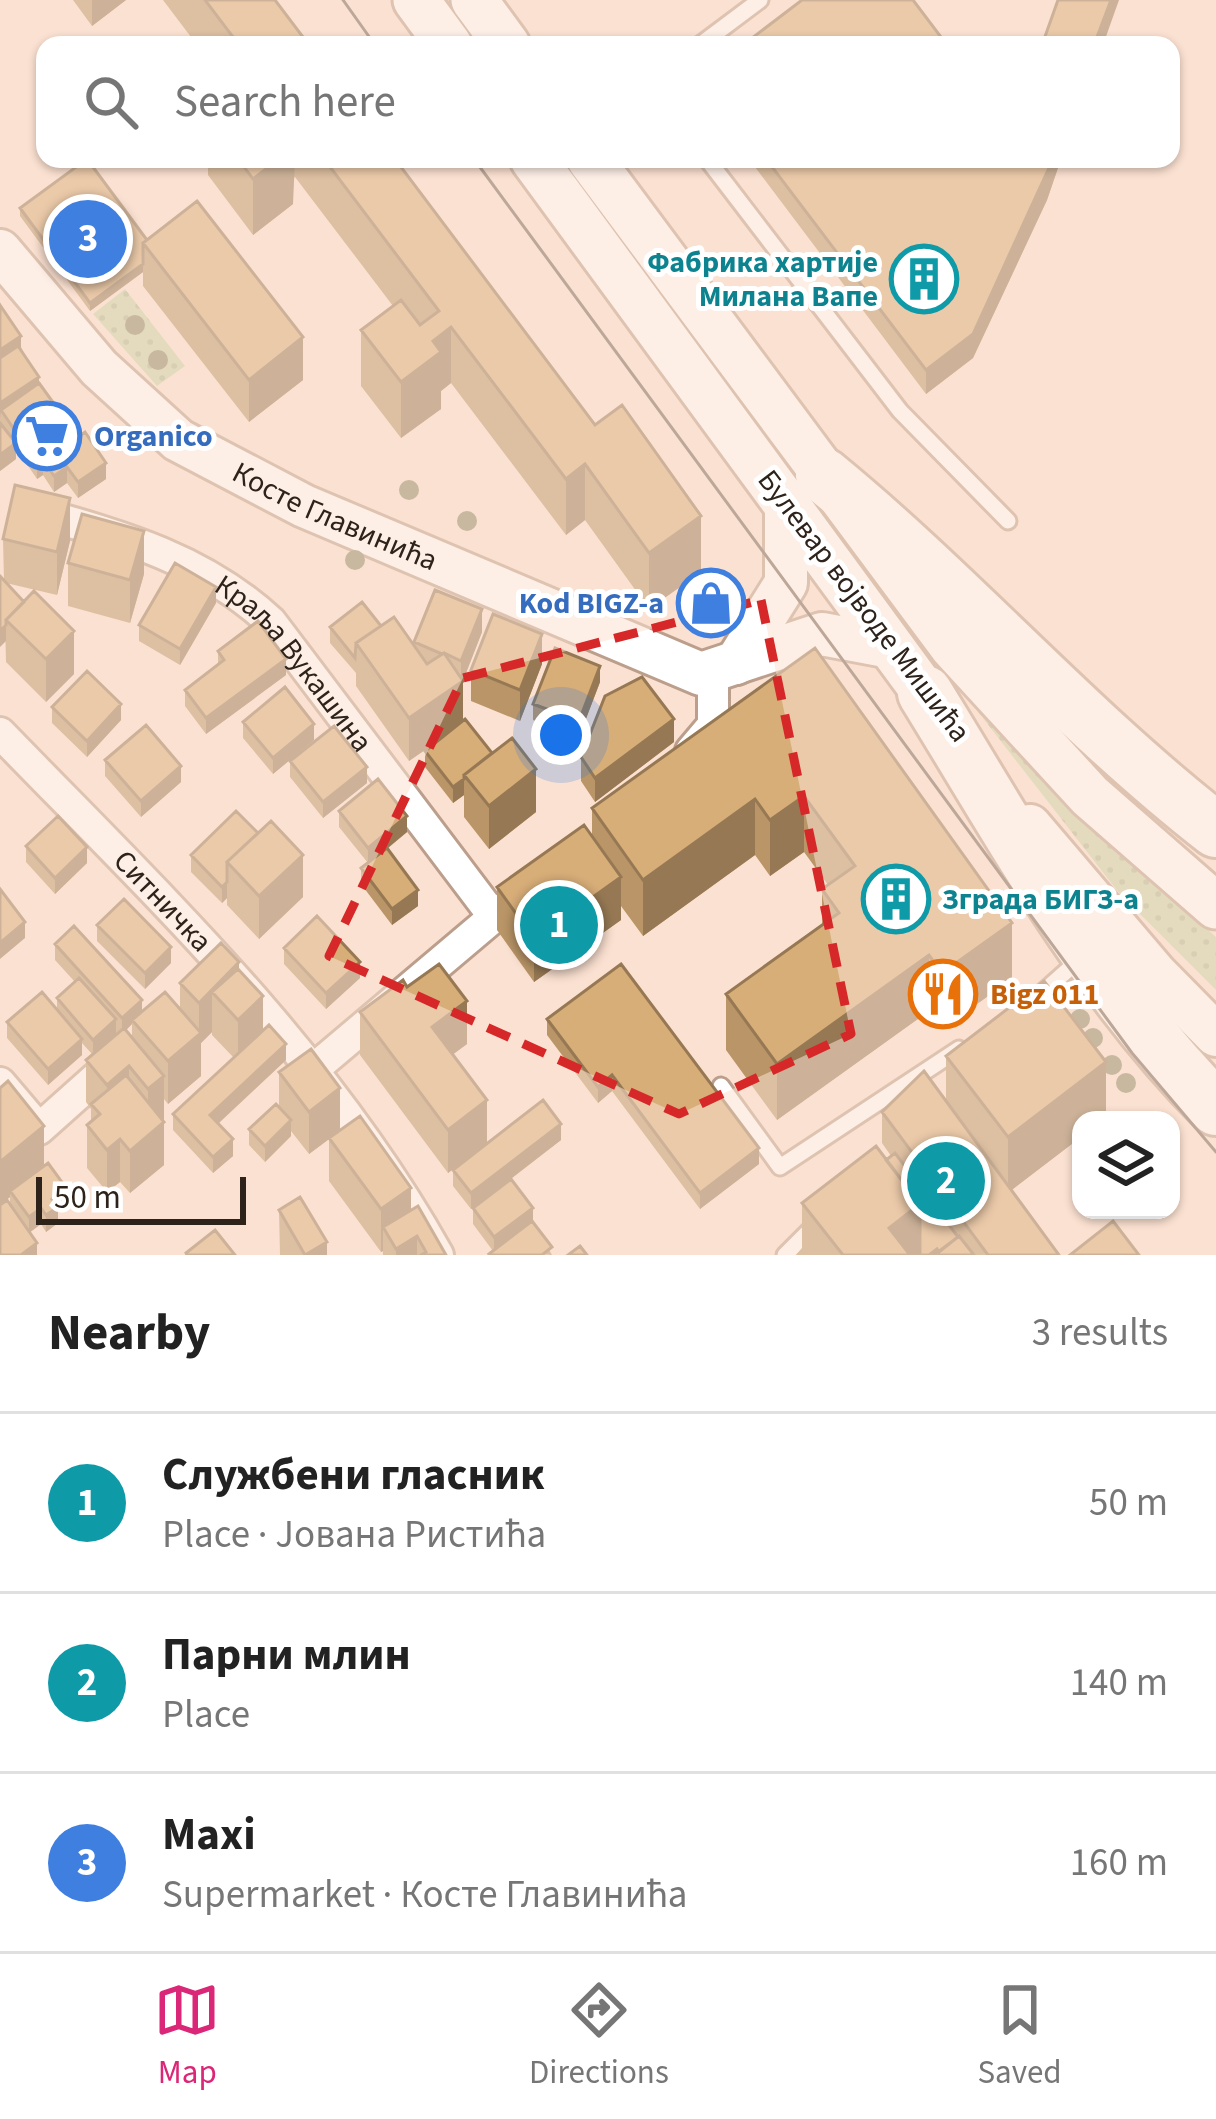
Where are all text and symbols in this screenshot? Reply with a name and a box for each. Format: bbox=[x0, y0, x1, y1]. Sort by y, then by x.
search box bbox=[36, 36, 1180, 168]
icon: search bbox=[78, 69, 144, 135]
text: Search here bbox=[174, 70, 396, 134]
pin: 3 bbox=[49, 194, 127, 284]
place label: Фабрика хартије Милана Вапе bbox=[647, 241, 878, 318]
building icon: Фабрика хартије Милана Вапе bbox=[889, 244, 959, 314]
supermarket icon: Organico bbox=[12, 401, 82, 471]
place label: Organico bbox=[94, 415, 213, 458]
street label: Косте Главинића bbox=[225, 451, 444, 582]
street label: Булевар војводе Мишића bbox=[747, 461, 981, 751]
street label: Краља Вукашина bbox=[206, 564, 383, 761]
shop icon: Kod BIGZ-a bbox=[676, 568, 746, 638]
place label: Kod BIGZ-a bbox=[519, 582, 664, 625]
your location bbox=[531, 705, 591, 765]
street label: Ситничка bbox=[104, 840, 222, 962]
building icon: Зграда БИГЗ-а bbox=[861, 864, 931, 934]
place label: Зграда БИГЗ-а bbox=[942, 878, 1139, 921]
pin: 1 bbox=[520, 880, 598, 970]
restaurant icon: Bigz 011 bbox=[908, 959, 978, 1029]
place label: Bigz 011 bbox=[990, 973, 1099, 1016]
map controls bbox=[1072, 1111, 1180, 1219]
button: layers bbox=[1072, 1111, 1180, 1219]
pin: 2 bbox=[907, 1136, 985, 1226]
scale bar bbox=[36, 1171, 246, 1224]
text: 50 m bbox=[54, 1174, 121, 1221]
text: Nearby bbox=[48, 1297, 210, 1369]
text: 3 results bbox=[1032, 1305, 1168, 1361]
text: Службени гласник bbox=[162, 1443, 545, 1507]
text: 1 bbox=[77, 1475, 97, 1531]
text: 50 m bbox=[1089, 1475, 1168, 1531]
text: Place · Јована Ристића bbox=[162, 1507, 546, 1563]
text: Парни млин bbox=[162, 1623, 411, 1687]
text: 2 bbox=[77, 1655, 97, 1711]
text: 140 m bbox=[1070, 1655, 1168, 1711]
text: Place bbox=[162, 1687, 250, 1743]
text: Maxi bbox=[162, 1803, 256, 1867]
text: 3 bbox=[77, 1835, 97, 1891]
text: 160 m bbox=[1070, 1835, 1168, 1891]
text: Supermarket · Косте Главинића bbox=[162, 1867, 687, 1923]
tab: Map bbox=[154, 1977, 220, 2096]
tab: Directions bbox=[529, 1977, 669, 2096]
tab: Saved bbox=[977, 1977, 1062, 2096]

